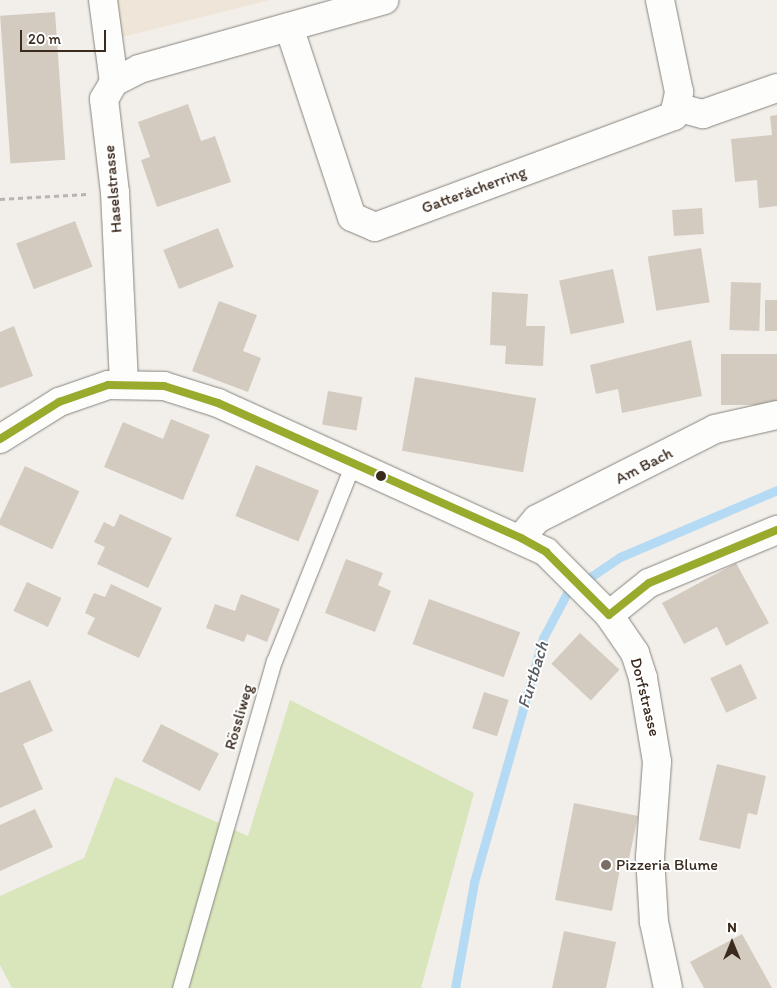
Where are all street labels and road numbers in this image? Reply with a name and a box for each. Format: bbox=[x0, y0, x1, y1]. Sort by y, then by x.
street label: Haselstrasse bbox=[100, 144, 126, 234]
street label: Gatterächerring bbox=[419, 162, 529, 218]
street label: Am Bach bbox=[612, 443, 676, 489]
street label: Dorfstrasse bbox=[626, 656, 664, 738]
street label: Rössliweg bbox=[221, 682, 257, 752]

